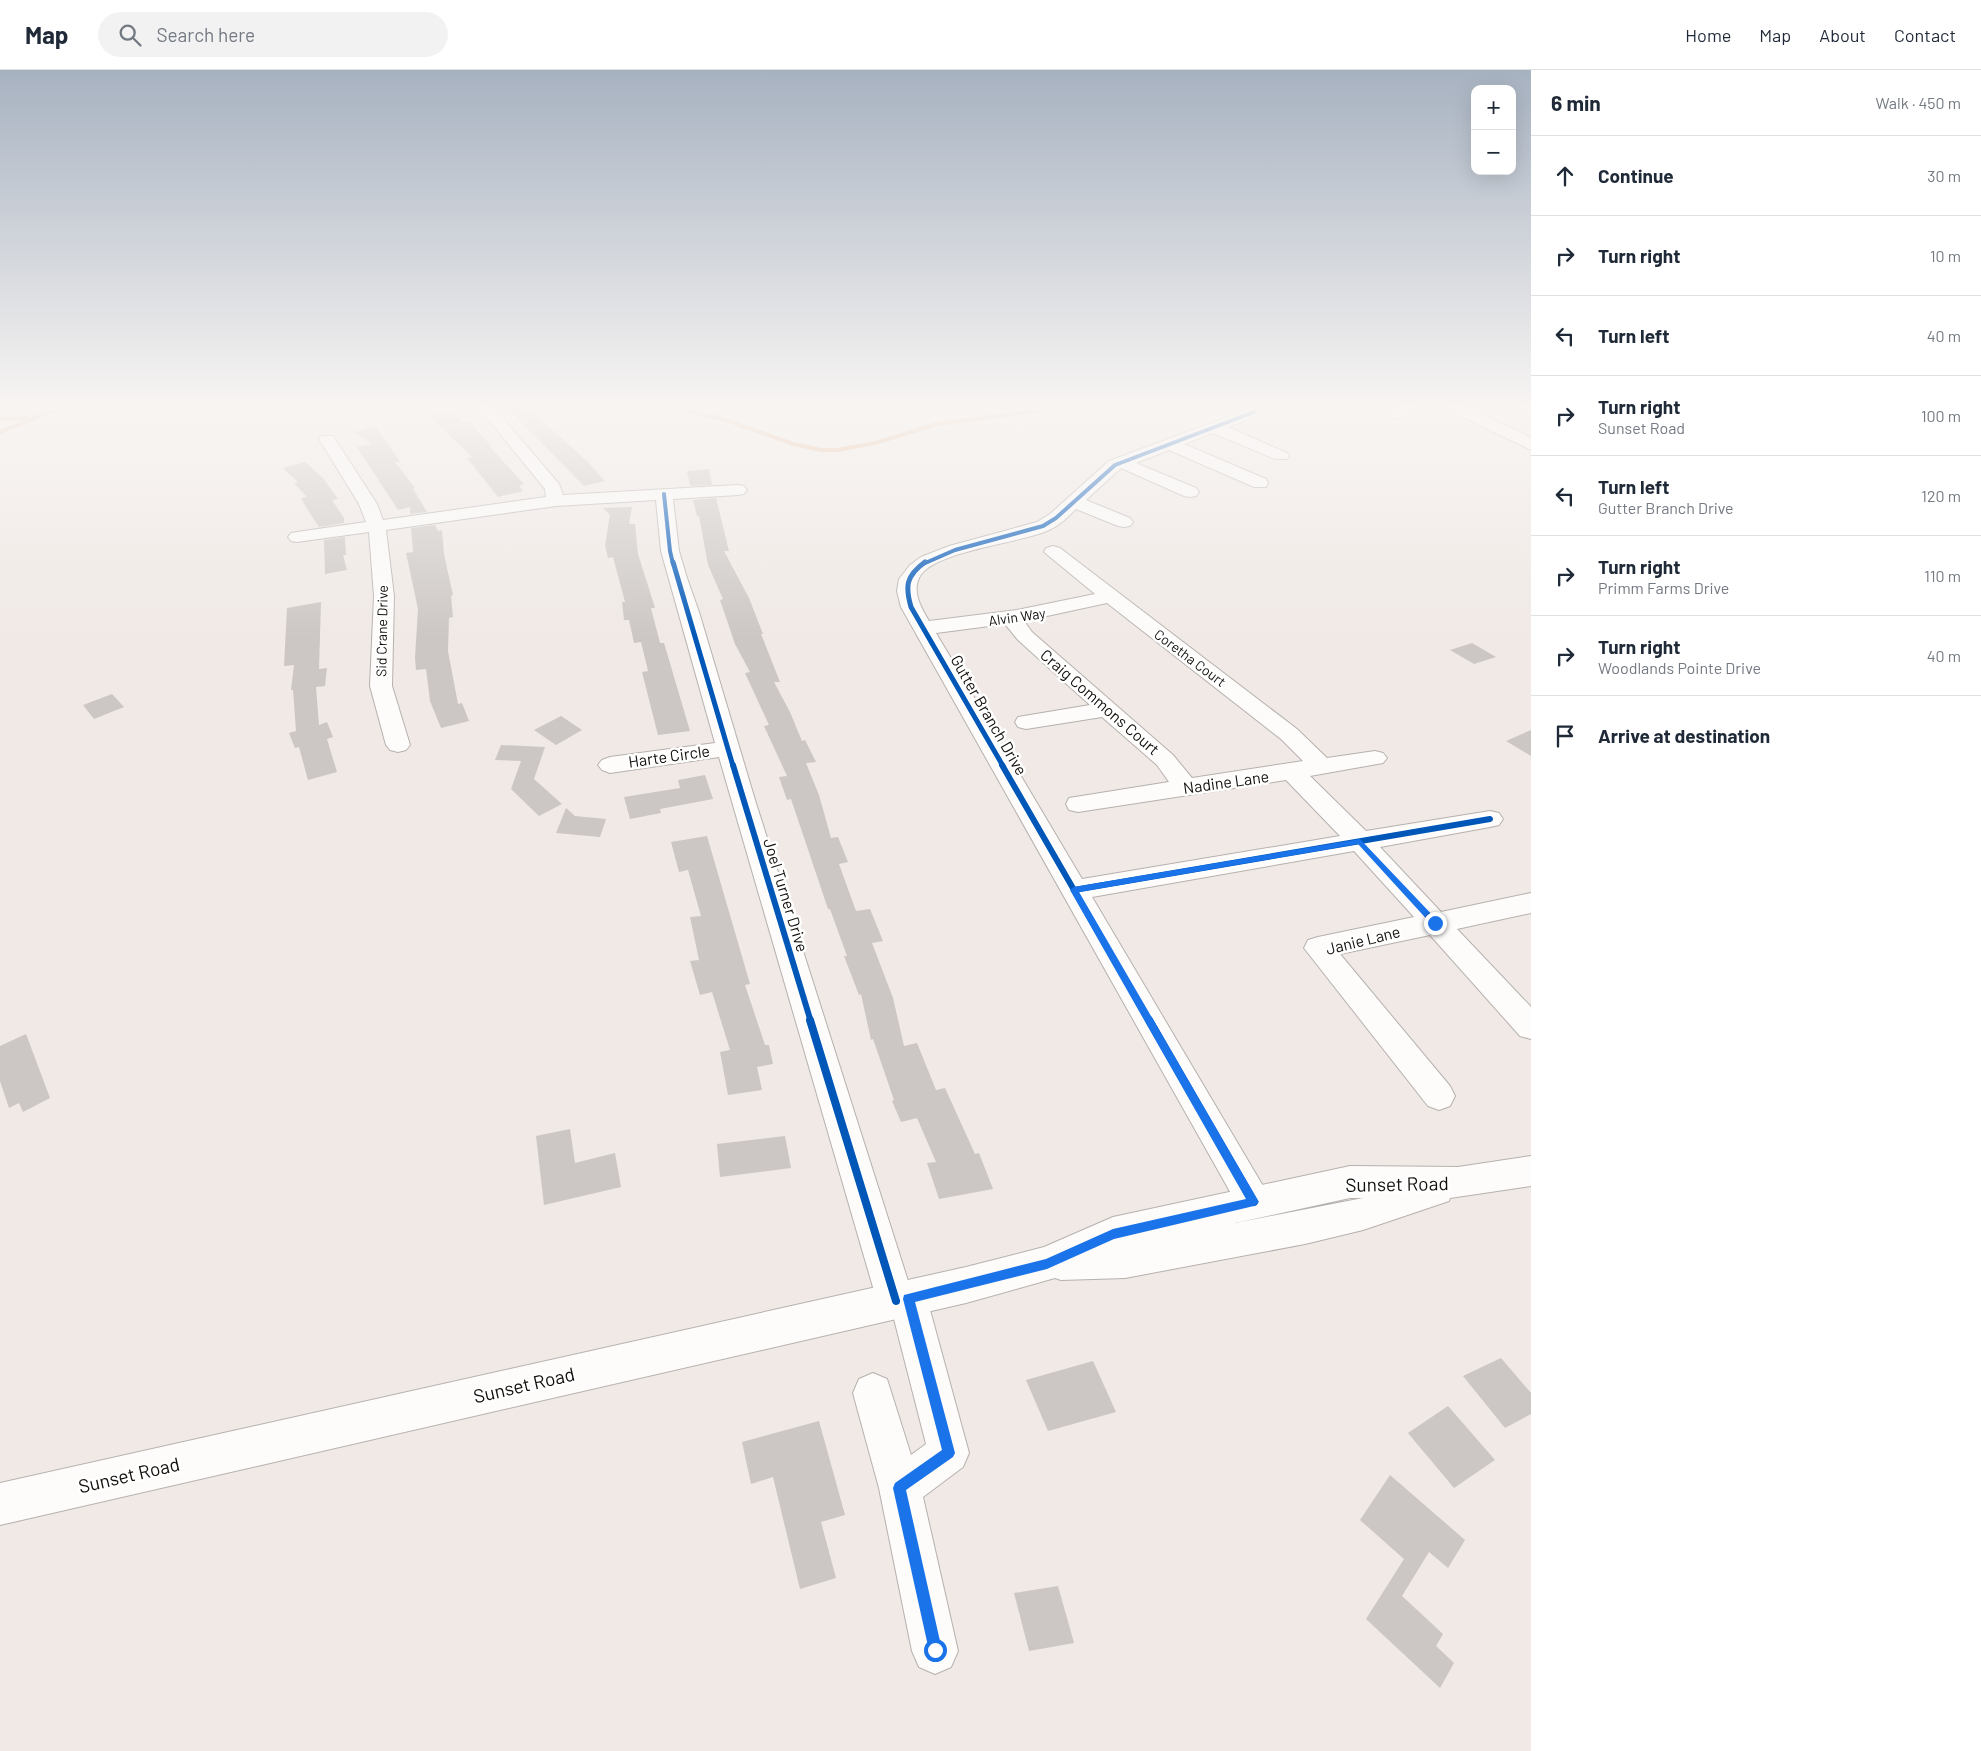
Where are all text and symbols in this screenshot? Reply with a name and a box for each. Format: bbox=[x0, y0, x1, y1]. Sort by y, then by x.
search box bbox=[98, 12, 448, 57]
text: Map bbox=[25, 20, 68, 49]
icon: search bbox=[116, 21, 144, 49]
text: Search here bbox=[156, 23, 255, 46]
text: Home bbox=[1685, 24, 1731, 46]
text: Map bbox=[1759, 24, 1791, 46]
text: About bbox=[1819, 24, 1866, 46]
text: Contact bbox=[1894, 24, 1956, 46]
map controls bbox=[1471, 85, 1516, 175]
button: + bbox=[1471, 85, 1516, 130]
text: 6 min bbox=[1551, 90, 1601, 115]
text: Walk · 450 m bbox=[1876, 93, 1961, 112]
button: − bbox=[1471, 130, 1516, 175]
icon: ahead bbox=[1551, 162, 1579, 190]
text: Continue bbox=[1598, 164, 1674, 187]
text: 30 m bbox=[1927, 166, 1961, 185]
icon: right bbox=[1551, 242, 1579, 270]
text: Turn right bbox=[1598, 244, 1680, 267]
text: 10 m bbox=[1930, 246, 1961, 265]
icon: left bbox=[1551, 322, 1579, 350]
text: Turn left bbox=[1598, 324, 1669, 347]
text: 40 m bbox=[1927, 326, 1961, 345]
text: Turn right bbox=[1598, 395, 1680, 418]
icon: right bbox=[1551, 402, 1579, 430]
text: 100 m bbox=[1921, 406, 1961, 425]
text: Sunset Road bbox=[1598, 418, 1685, 437]
text: Turn left bbox=[1598, 475, 1669, 498]
icon: left bbox=[1551, 482, 1579, 510]
text: 120 m bbox=[1921, 486, 1961, 505]
text: Gutter Branch Drive bbox=[1598, 498, 1734, 517]
text: Turn right bbox=[1598, 555, 1680, 578]
icon: right bbox=[1551, 562, 1579, 590]
text: 110 m bbox=[1924, 566, 1961, 585]
text: Primm Farms Drive bbox=[1598, 578, 1729, 597]
street label: Sid Crane Drive bbox=[372, 585, 391, 677]
street label: Alvin Way bbox=[987, 604, 1047, 629]
street label: Coretha Court bbox=[1151, 625, 1229, 690]
text: Turn right bbox=[1598, 635, 1680, 658]
icon: right bbox=[1551, 642, 1579, 670]
street label: Craig Commons Court bbox=[1037, 645, 1164, 758]
text: 40 m bbox=[1927, 646, 1961, 665]
street label: Gutter Branch Drive bbox=[947, 651, 1032, 778]
text: Woodlands Pointe Drive bbox=[1598, 658, 1761, 677]
icon: arrive bbox=[1551, 722, 1579, 750]
text: Arrive at destination bbox=[1598, 724, 1770, 747]
street label: Harte Circle bbox=[627, 740, 711, 771]
street label: Nadine Lane bbox=[1182, 766, 1270, 797]
street label: Joel Turner Drive bbox=[760, 836, 813, 954]
route end bbox=[1424, 912, 1447, 935]
street label: Janie Lane bbox=[1324, 921, 1402, 958]
street label: Sunset Road bbox=[1345, 1171, 1449, 1196]
street label: Sunset Road bbox=[471, 1362, 577, 1407]
street label: Sunset Road bbox=[76, 1452, 182, 1497]
route start bbox=[924, 1639, 947, 1662]

